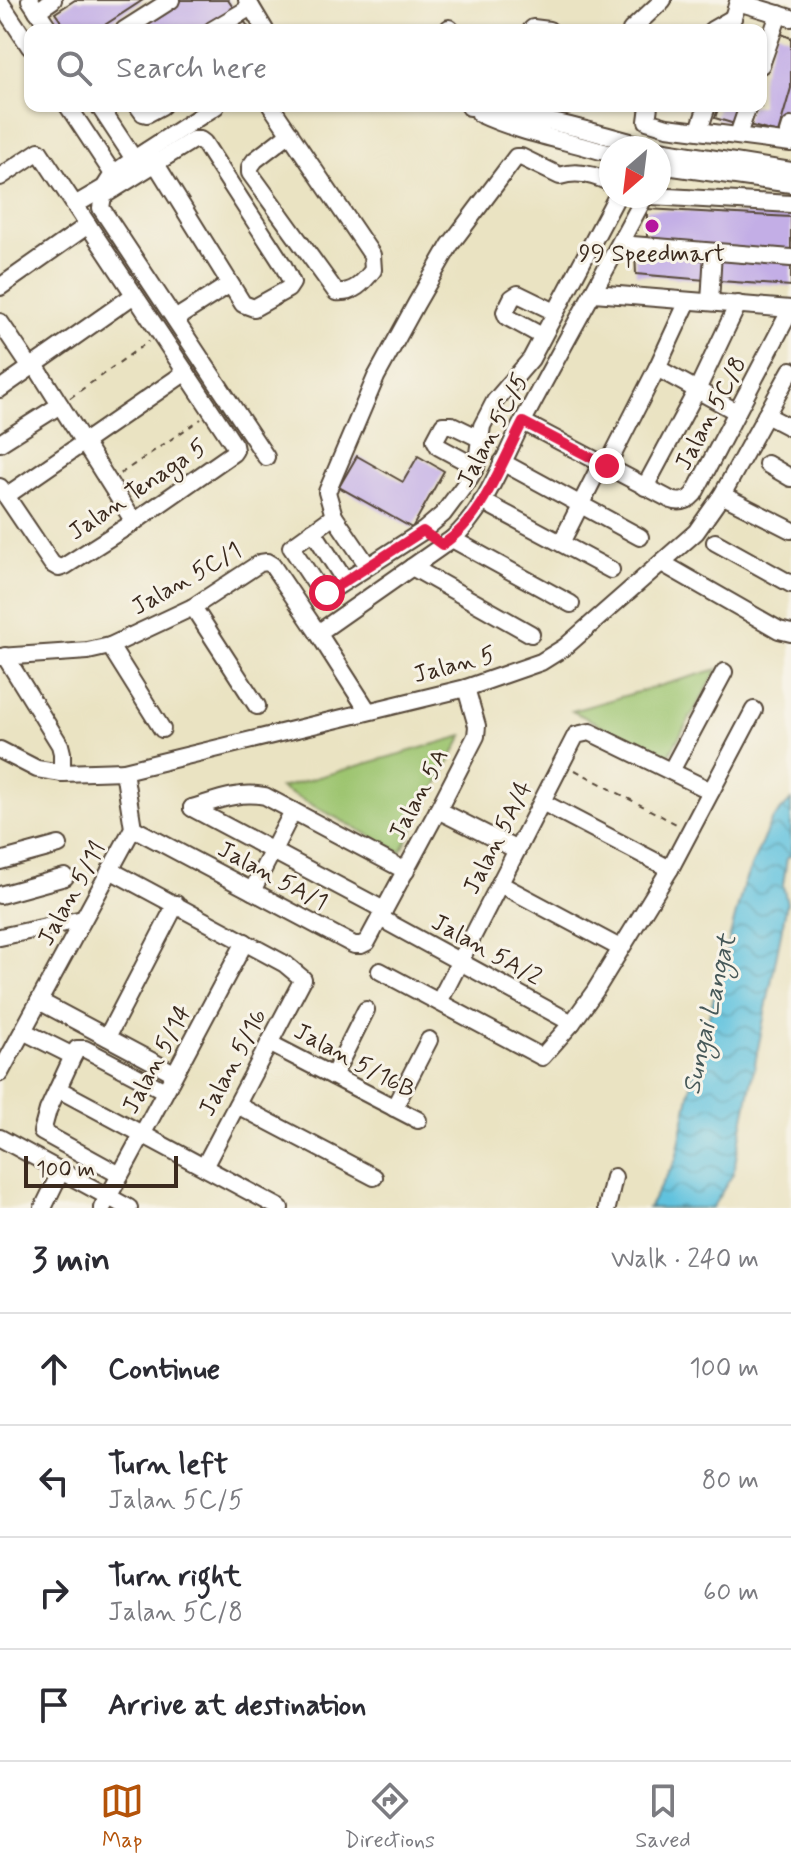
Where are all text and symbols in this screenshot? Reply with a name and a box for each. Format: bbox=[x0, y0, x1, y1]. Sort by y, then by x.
search box bbox=[24, 24, 767, 112]
icon: search bbox=[52, 46, 96, 90]
text: Search here bbox=[116, 49, 267, 88]
north arrow bbox=[599, 136, 671, 208]
marker: 99 Speedmart bbox=[643, 217, 661, 235]
place label: 99 Speedmart bbox=[579, 239, 725, 270]
street label: Jalan 5C/8 bbox=[668, 351, 754, 476]
street label: Jalan 5C/5 bbox=[450, 368, 536, 493]
street label: Jalan Tenaga 5 bbox=[63, 433, 214, 550]
route end bbox=[589, 448, 625, 484]
street label: Jalan 5C/1 bbox=[126, 535, 247, 623]
route start bbox=[309, 575, 345, 611]
street label: Jalan 5 bbox=[410, 640, 499, 691]
street label: Jalan 5A bbox=[382, 744, 456, 846]
street label: Jalan 5A/4 bbox=[456, 776, 540, 900]
street label: Jalan 5A/1 bbox=[212, 834, 333, 918]
street label: Jalan 5/11 bbox=[31, 836, 114, 952]
street label: Jalan 5A/2 bbox=[426, 907, 547, 993]
water label: Sungai Langat bbox=[675, 929, 747, 1098]
street label: Jalan 5/14 bbox=[116, 1000, 199, 1120]
street label: Jalan 5/16 bbox=[192, 1003, 275, 1122]
street label: Jalan 5/16B bbox=[288, 1016, 420, 1106]
scale bar bbox=[24, 1152, 178, 1188]
text: 100 m bbox=[36, 1156, 95, 1184]
text: 3 min bbox=[32, 1238, 110, 1283]
text: Walk · 240 m bbox=[611, 1243, 759, 1277]
icon: ahead bbox=[32, 1347, 76, 1391]
text: Continue bbox=[108, 1350, 220, 1389]
text: 100 m bbox=[689, 1352, 759, 1386]
text: Turn left bbox=[108, 1445, 228, 1484]
icon: left bbox=[32, 1459, 76, 1503]
text: 80 m bbox=[702, 1464, 759, 1498]
text: Jalan 5C/5 bbox=[108, 1484, 244, 1518]
text: Turn right bbox=[108, 1557, 241, 1596]
icon: right bbox=[32, 1571, 76, 1615]
text: 60 m bbox=[703, 1576, 759, 1610]
text: Jalan 5C/8 bbox=[108, 1596, 243, 1630]
icon: arrive bbox=[32, 1683, 76, 1727]
text: Arrive at destination bbox=[108, 1686, 366, 1725]
tab: Map bbox=[100, 1779, 144, 1855]
tab: Directions bbox=[344, 1779, 435, 1855]
tab: Saved bbox=[635, 1779, 691, 1855]

